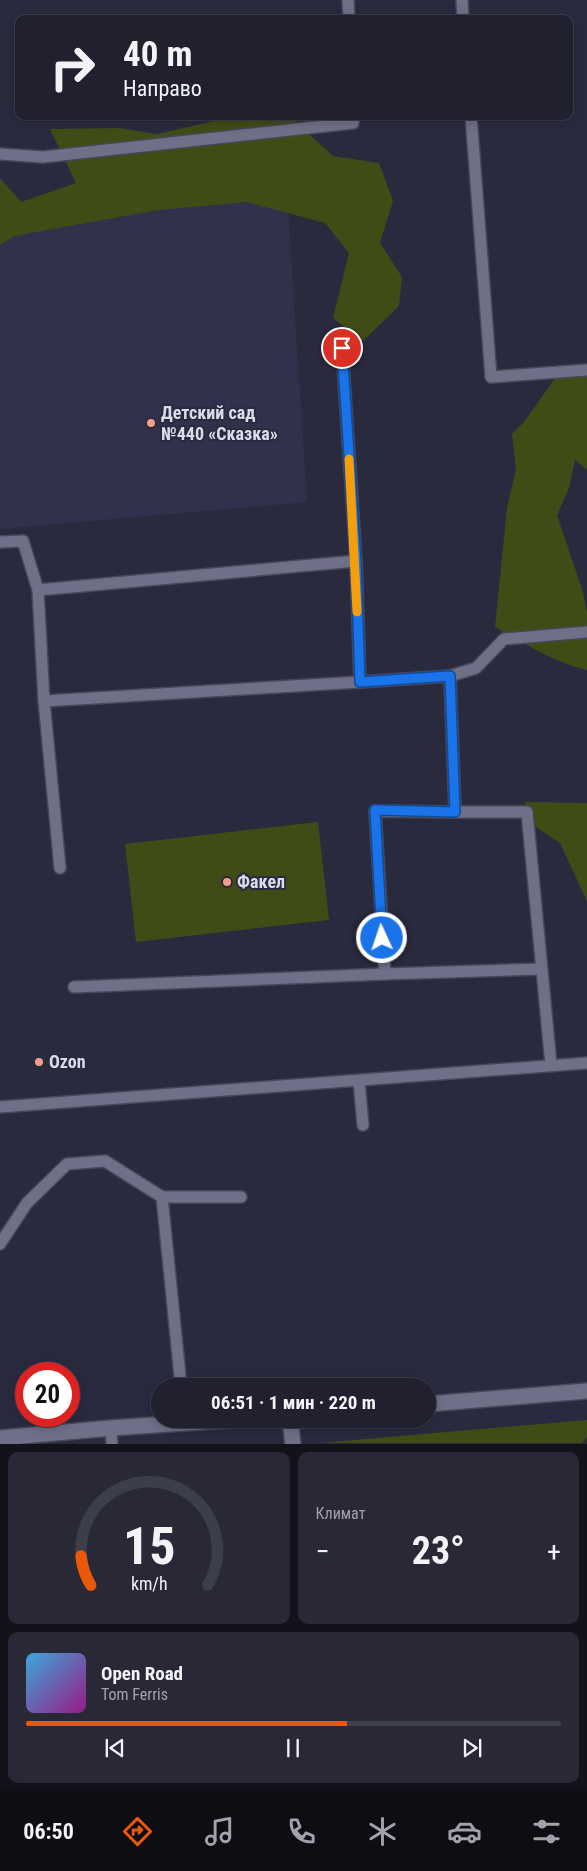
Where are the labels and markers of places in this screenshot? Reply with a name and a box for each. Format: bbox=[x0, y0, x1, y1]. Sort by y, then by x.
pin bbox=[321, 327, 363, 369]
place label: Детский сад №440 «Сказка» bbox=[161, 402, 278, 444]
marker: Детский сад №440 «Сказка» bbox=[145, 417, 157, 429]
place label: Факел bbox=[237, 871, 285, 892]
marker: Факел bbox=[221, 876, 233, 888]
place label: Ozon bbox=[49, 1051, 86, 1072]
marker: Ozon bbox=[33, 1056, 45, 1068]

